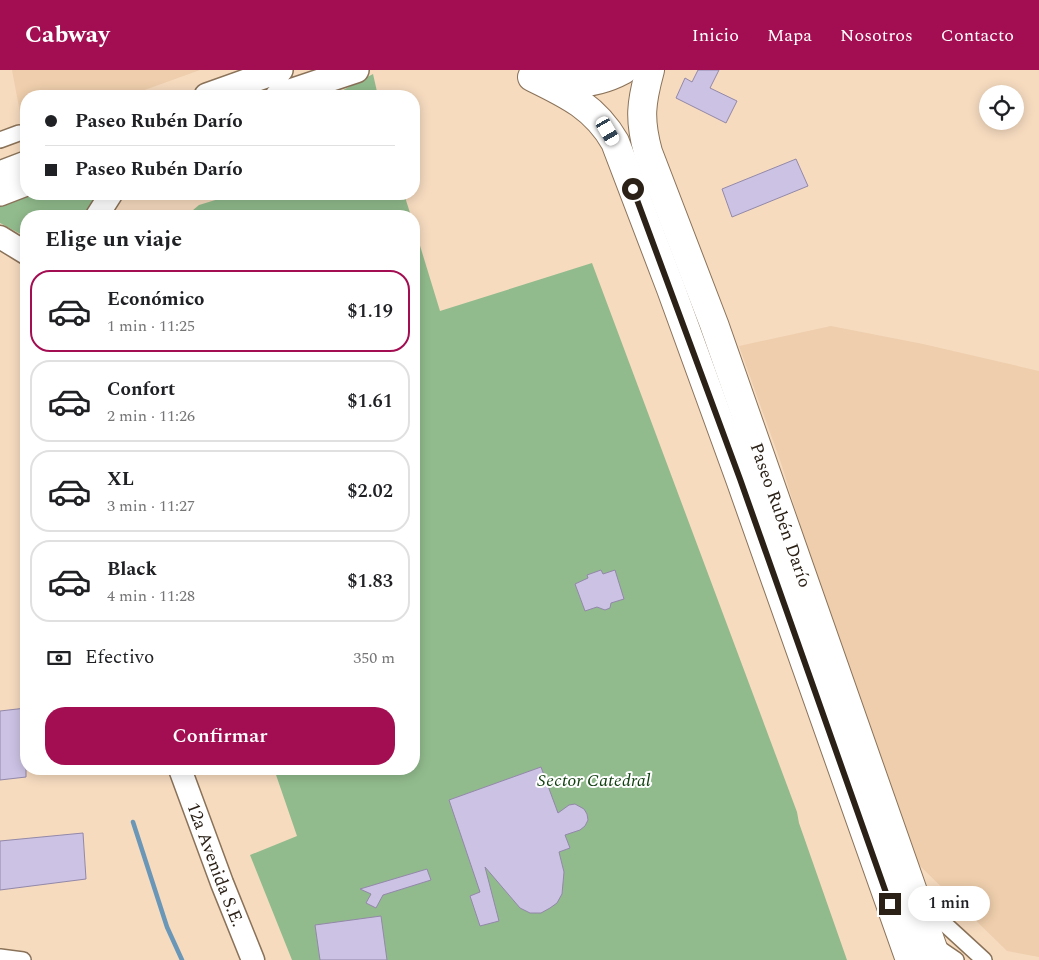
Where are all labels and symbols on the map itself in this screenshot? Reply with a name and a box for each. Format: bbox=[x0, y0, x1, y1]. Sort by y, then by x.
car bbox=[594, 114, 621, 148]
route start bbox=[622, 178, 644, 200]
street label: Paseo Rubén Darío bbox=[743, 439, 819, 591]
park label: Sector Catedral bbox=[537, 767, 651, 794]
street label: 12a Avenida S.E. bbox=[180, 799, 252, 931]
callout: 1 min bbox=[908, 886, 990, 922]
route end bbox=[879, 893, 901, 915]

